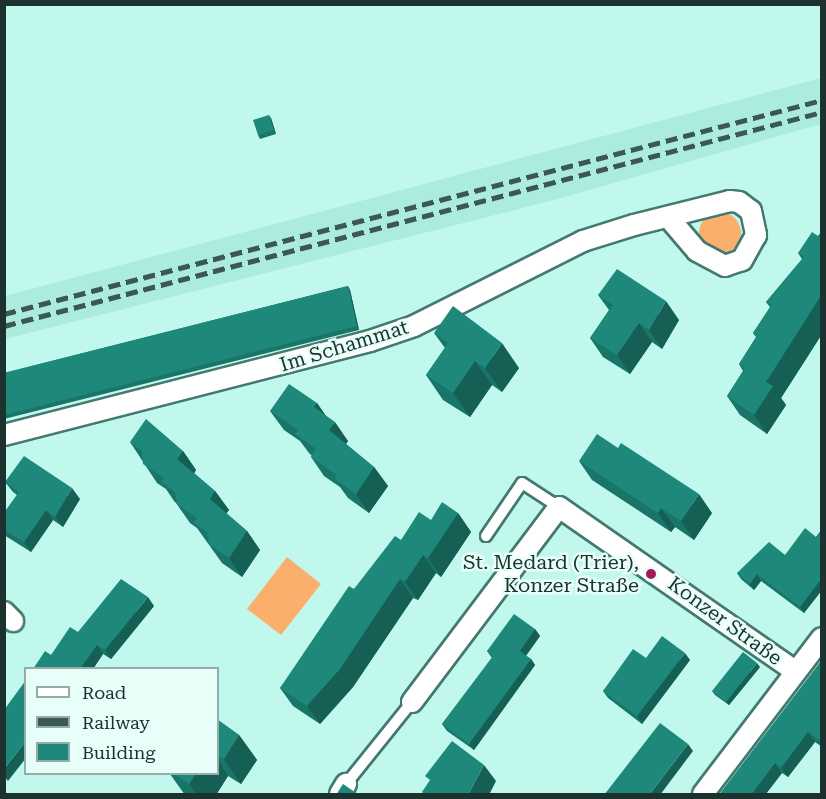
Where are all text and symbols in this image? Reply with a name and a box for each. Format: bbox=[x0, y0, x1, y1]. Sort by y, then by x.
street label: Im Schammat bbox=[277, 315, 411, 377]
place label: St. Medard (Trier), Konzer Straße bbox=[463, 550, 639, 597]
marker: St. Medard (Trier), Konzer Straße bbox=[644, 567, 658, 581]
street label: Konzer Straße bbox=[663, 572, 787, 670]
legend bbox=[24, 667, 219, 775]
text: Road bbox=[82, 682, 126, 703]
text: Railway bbox=[82, 712, 150, 733]
text: Building bbox=[82, 742, 156, 763]

